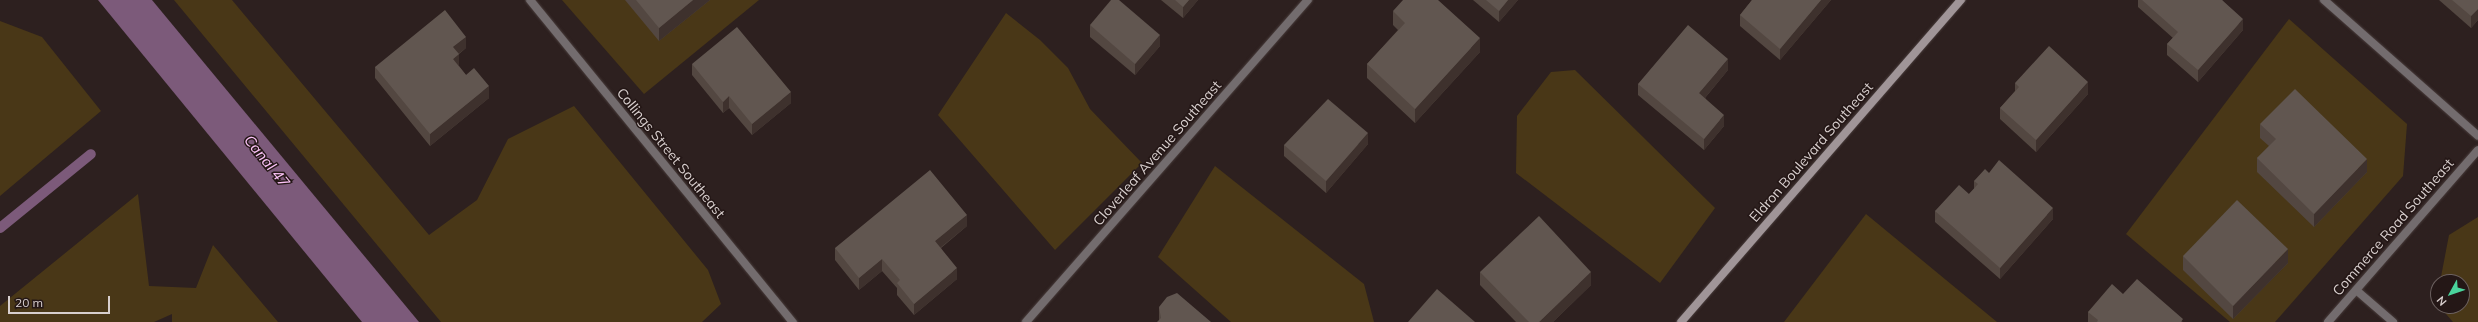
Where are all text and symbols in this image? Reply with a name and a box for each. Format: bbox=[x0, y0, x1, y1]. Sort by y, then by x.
street label: Cloverleaf Avenue Southeast bbox=[1089, 77, 1225, 229]
street label: Eldron Boulevard Southeast bbox=[1746, 79, 1876, 225]
street label: Collings Street Southeast bbox=[613, 85, 729, 221]
water label: Canal 47 bbox=[240, 131, 294, 191]
street label: Commerce Road Southeast bbox=[2329, 155, 2457, 299]
north arrow bbox=[2430, 274, 2470, 314]
scale bar bbox=[10, 288, 112, 314]
text: N bbox=[2434, 293, 2450, 309]
text: 20 m bbox=[15, 295, 43, 310]

